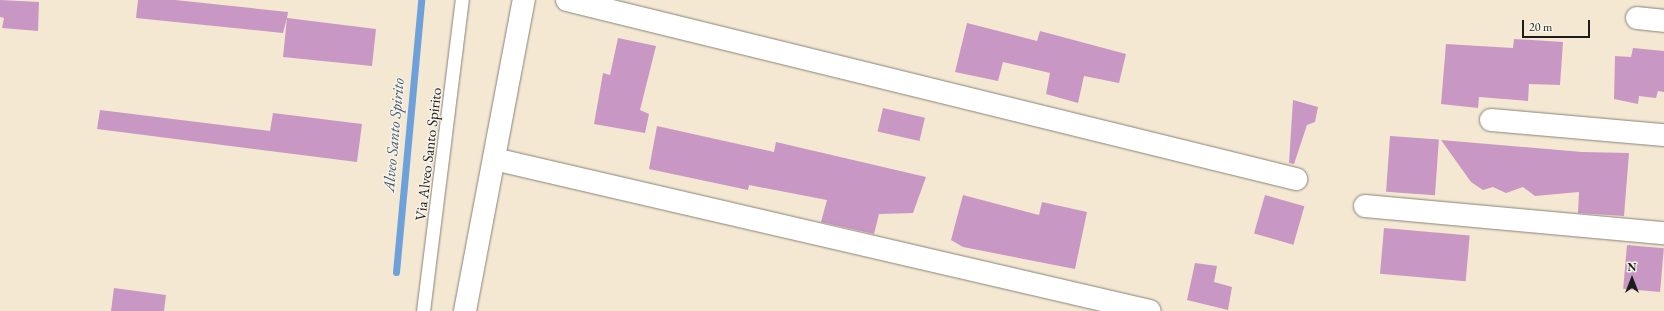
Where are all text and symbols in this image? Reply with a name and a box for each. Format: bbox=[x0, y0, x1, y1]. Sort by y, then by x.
scale bar bbox=[1524, 12, 1592, 38]
text: 20 m bbox=[1529, 19, 1552, 35]
water label: Alveo Santo Spirito bbox=[379, 77, 409, 193]
street label: Via Alveo Santo Spirito bbox=[411, 86, 445, 222]
north arrow bbox=[1612, 259, 1652, 299]
text: N bbox=[1628, 260, 1636, 274]

